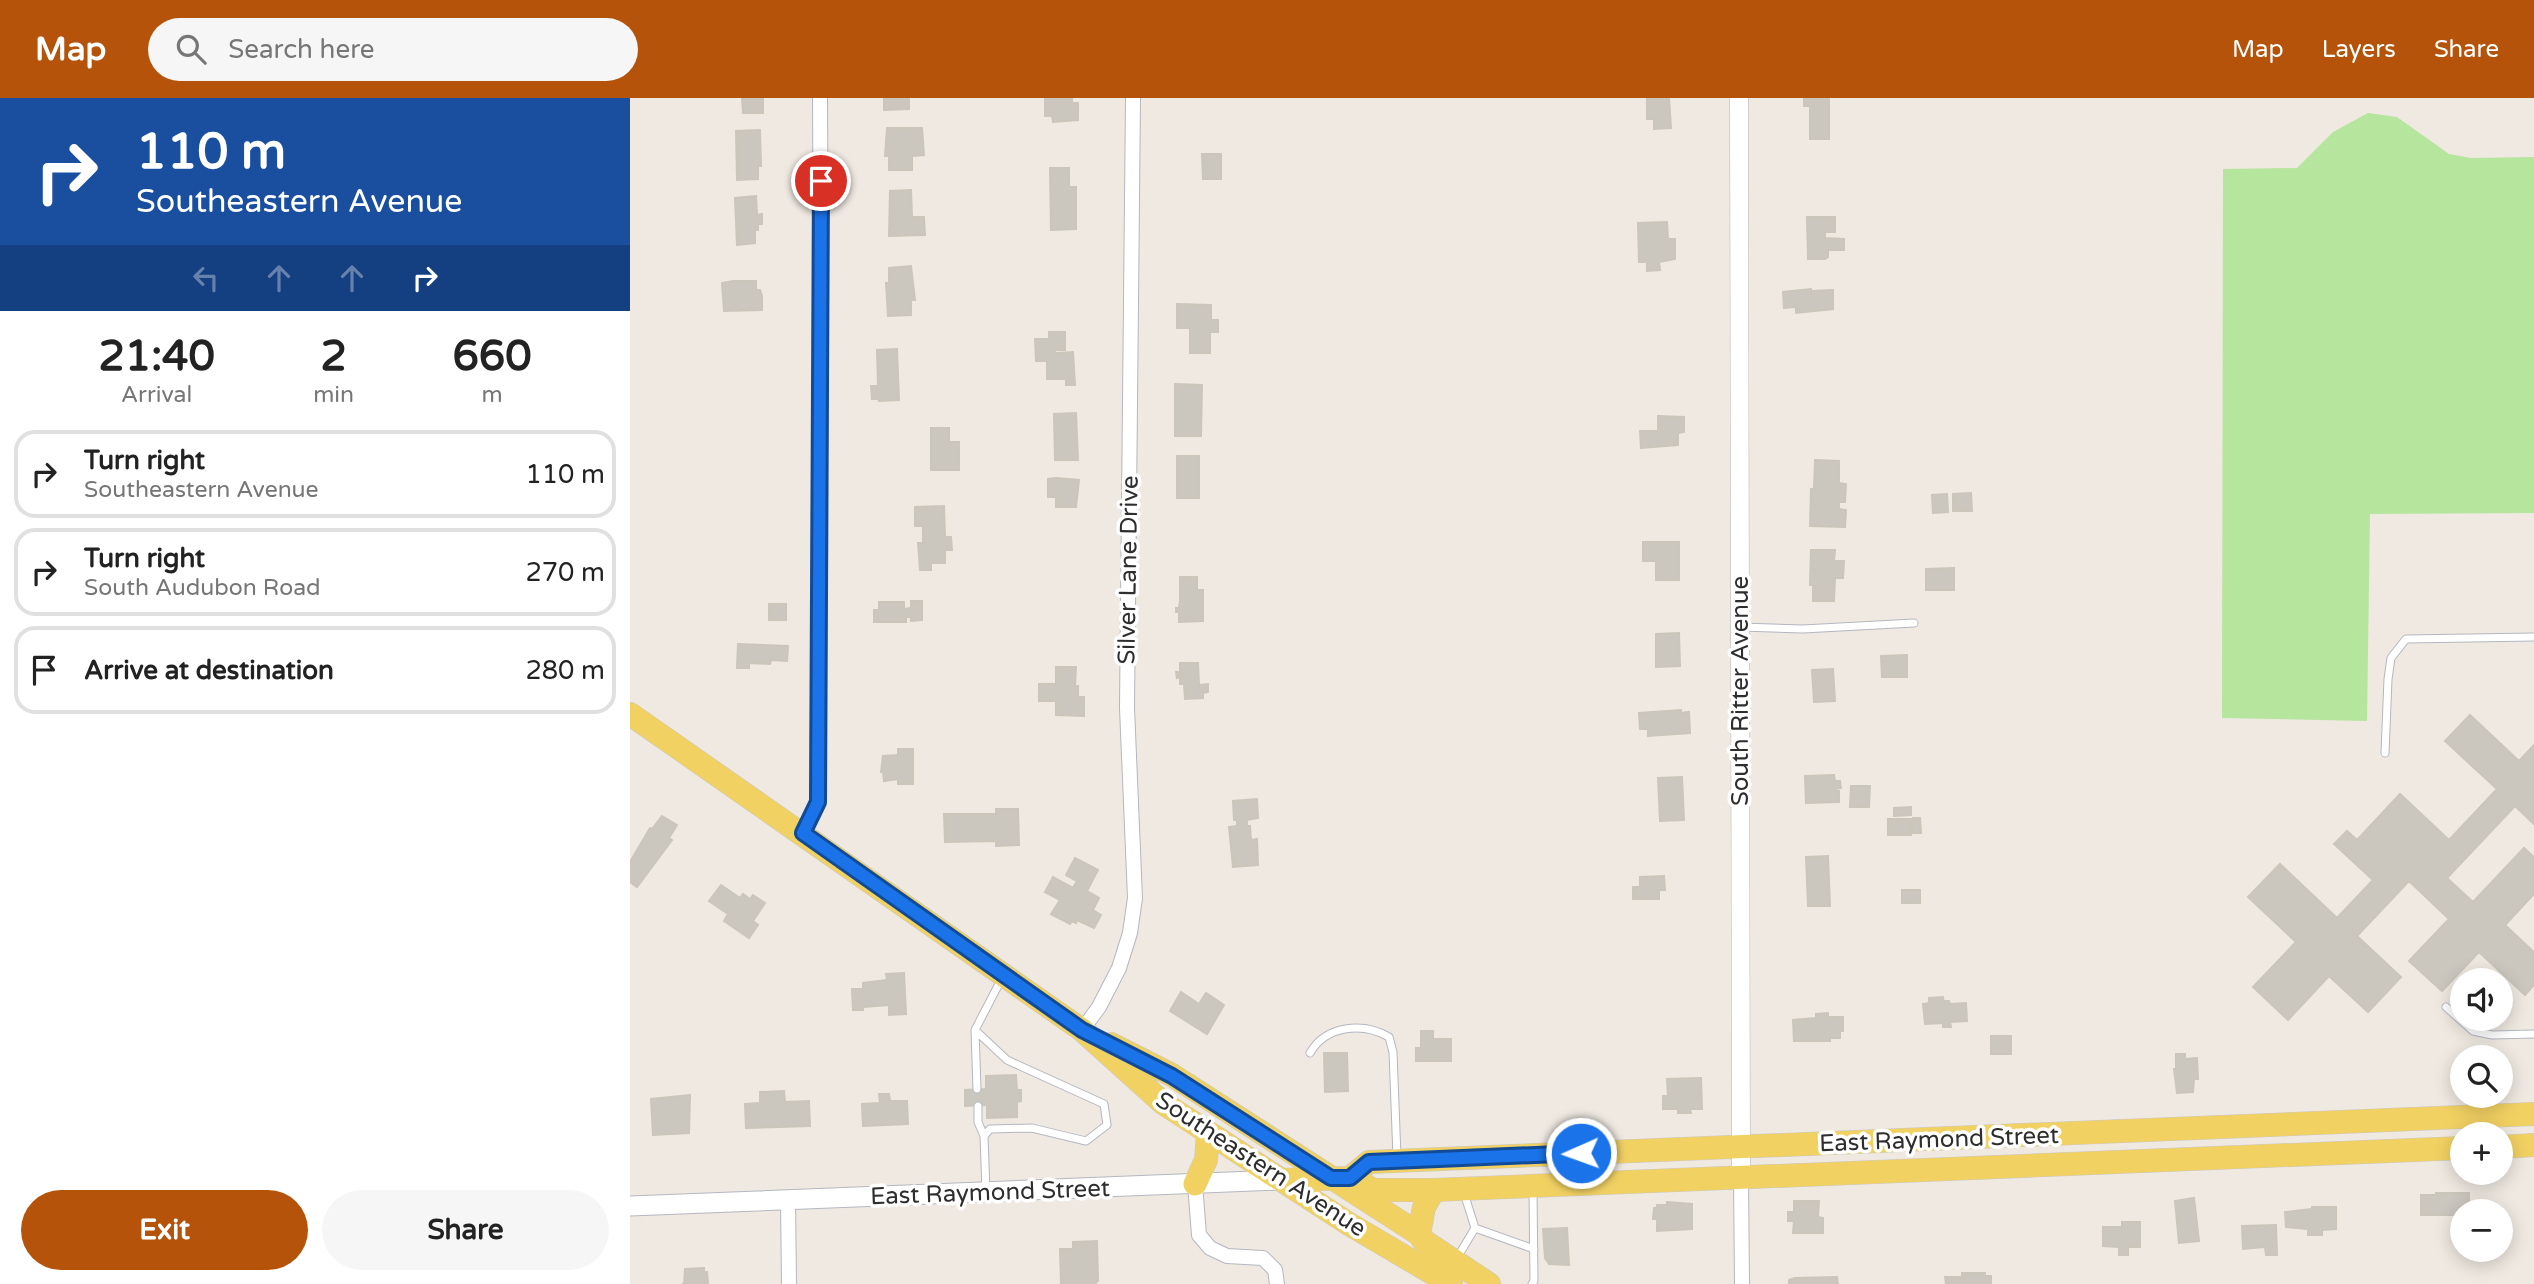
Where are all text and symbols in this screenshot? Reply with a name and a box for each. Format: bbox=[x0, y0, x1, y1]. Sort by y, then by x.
search box bbox=[148, 18, 638, 81]
text: Map bbox=[35, 30, 106, 69]
icon: search bbox=[172, 30, 210, 68]
text: Search here bbox=[228, 34, 374, 65]
text: Map bbox=[2232, 35, 2284, 64]
text: Layers bbox=[2322, 35, 2396, 64]
text: Share bbox=[2434, 35, 2499, 64]
text: 110 m bbox=[136, 123, 286, 182]
icon: right bbox=[21, 126, 112, 217]
pin bbox=[791, 151, 851, 211]
icon: arrive bbox=[802, 162, 840, 200]
text: Southeastern Avenue bbox=[136, 183, 462, 221]
icon: left bbox=[187, 259, 225, 297]
icon: ahead bbox=[260, 259, 298, 297]
icon: ahead bbox=[333, 259, 371, 297]
icon: right bbox=[406, 259, 444, 297]
text: 21:40 bbox=[98, 331, 215, 382]
text: 2 bbox=[320, 331, 347, 382]
text: 660 bbox=[452, 331, 532, 382]
text: Arrival bbox=[121, 381, 192, 409]
text: min bbox=[313, 381, 354, 409]
text: m bbox=[481, 381, 503, 409]
text: Turn right bbox=[84, 445, 205, 476]
icon: right bbox=[25, 455, 63, 493]
text: 110 m bbox=[525, 459, 605, 490]
street label: Silver Lane Drive bbox=[1112, 475, 1145, 665]
text: Southeastern Avenue bbox=[84, 476, 319, 504]
text: Turn right bbox=[84, 543, 205, 574]
icon: right bbox=[25, 553, 63, 591]
text: 270 m bbox=[525, 557, 605, 588]
text: South Audubon Road bbox=[84, 574, 321, 602]
street label: South Ritter Avenue bbox=[1726, 576, 1755, 806]
icon: arrive bbox=[25, 651, 63, 689]
text: Arrive at destination bbox=[84, 655, 334, 686]
text: 280 m bbox=[525, 655, 605, 686]
map controls bbox=[2450, 968, 2513, 1262]
button: sound bbox=[2450, 968, 2513, 1031]
button: search bbox=[2450, 1045, 2513, 1108]
street label: Southeastern Avenue bbox=[1150, 1086, 1371, 1243]
position arrow bbox=[1544, 1116, 1618, 1190]
street label: East Raymond Street bbox=[1819, 1121, 2059, 1158]
button: + bbox=[2450, 1122, 2513, 1185]
street label: East Raymond Street bbox=[870, 1174, 1110, 1211]
button: Exit bbox=[21, 1190, 308, 1270]
button: Share bbox=[322, 1190, 609, 1270]
button: − bbox=[2450, 1199, 2513, 1262]

